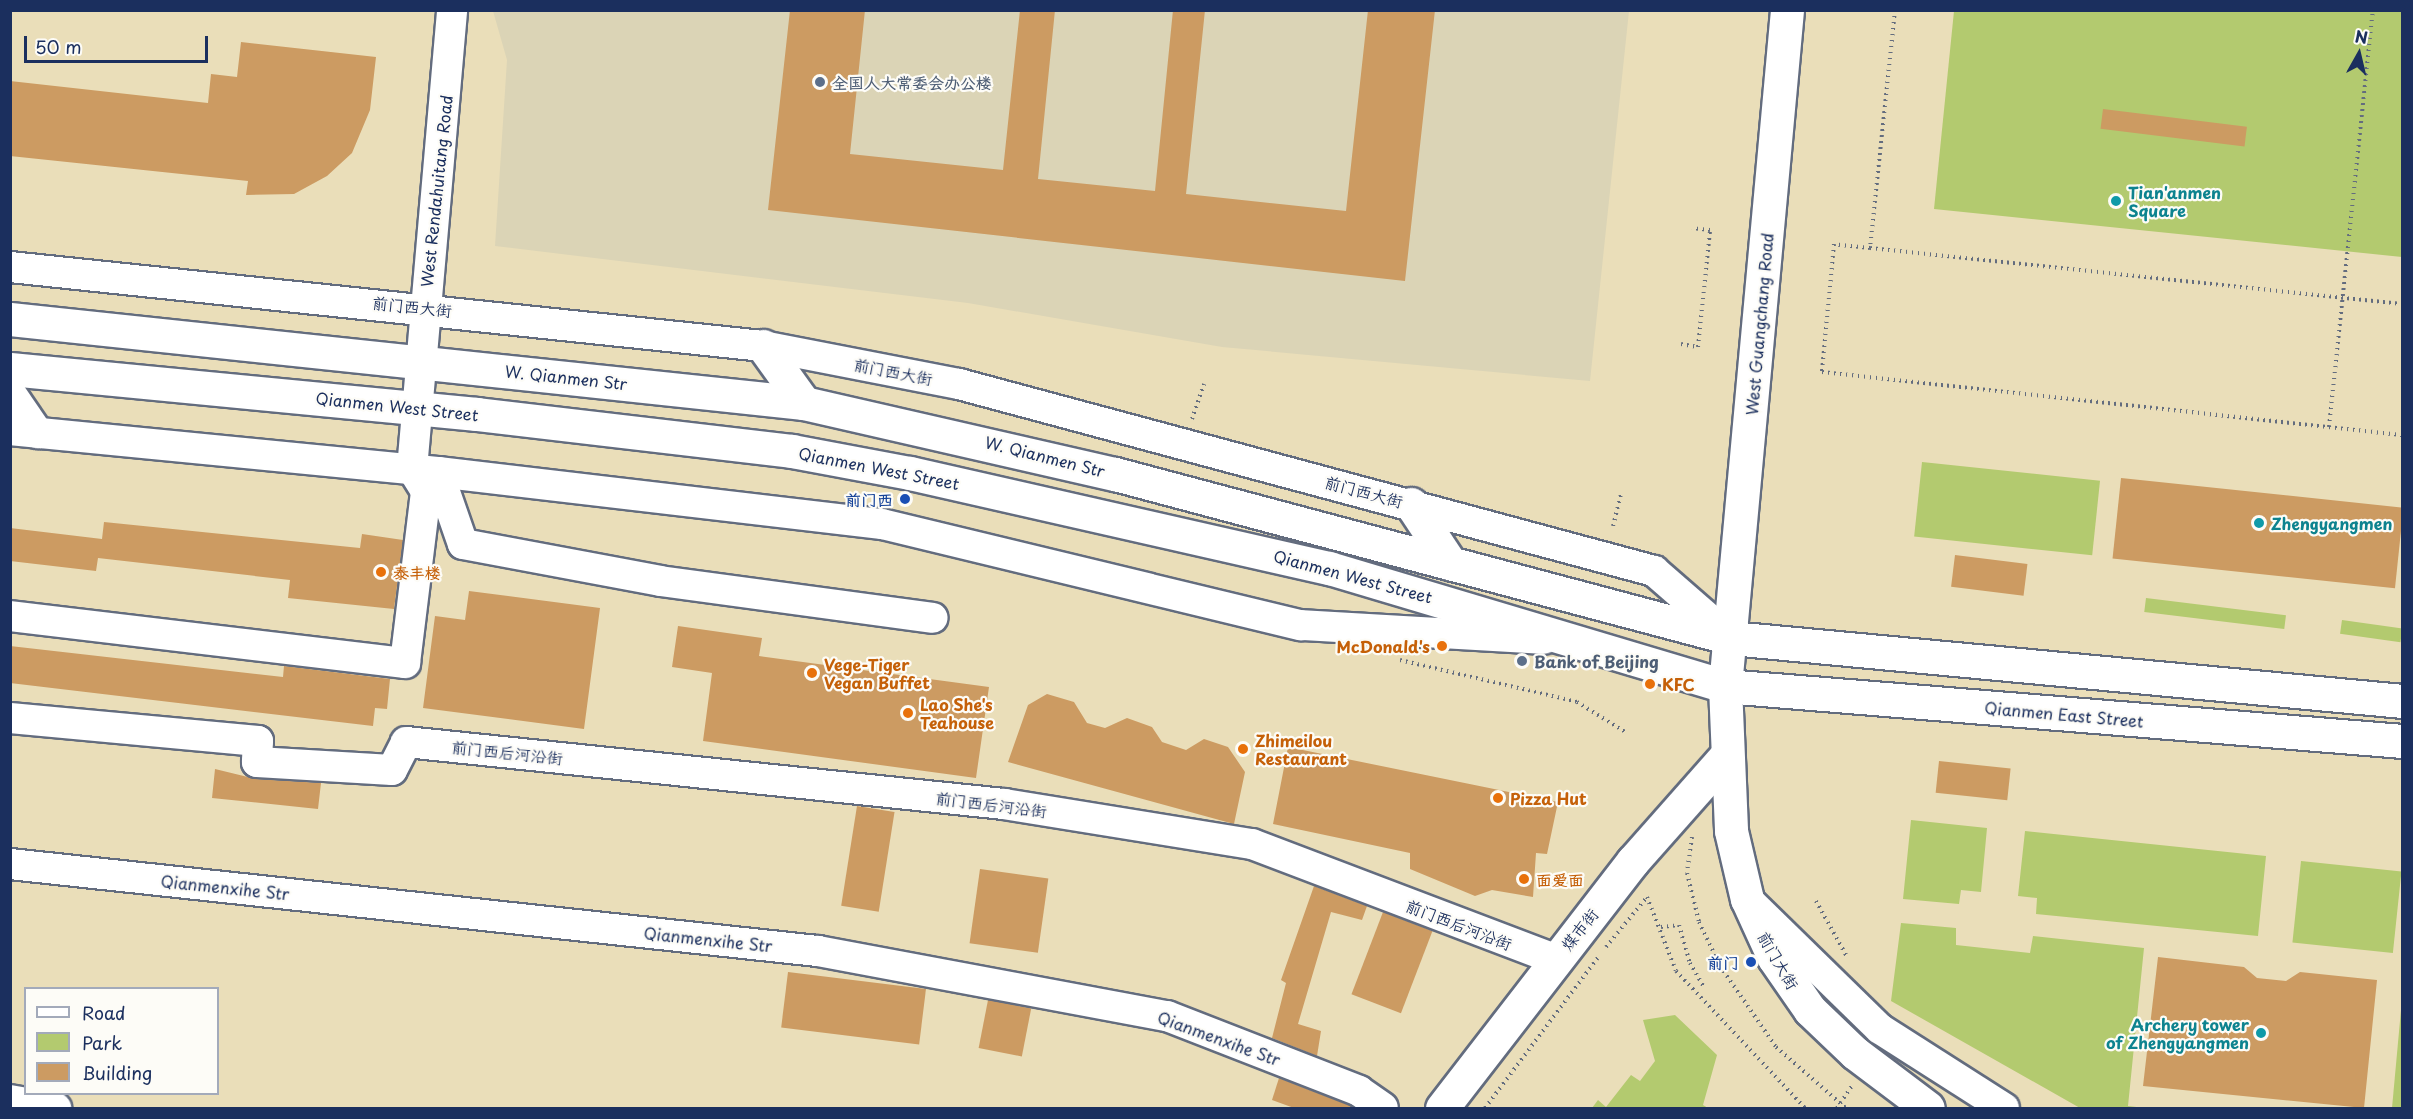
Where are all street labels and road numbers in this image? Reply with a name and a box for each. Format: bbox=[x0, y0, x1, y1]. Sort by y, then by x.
street label: West Rendahuitang Road bbox=[416, 93, 456, 289]
street label: West Guangchang Road bbox=[1742, 233, 1776, 415]
street label: 前门西大街 bbox=[371, 292, 453, 320]
street label: 前门西大街 bbox=[852, 354, 934, 388]
street label: W. Qianmen Str bbox=[504, 361, 628, 393]
street label: Qianmen West Street bbox=[314, 388, 480, 424]
street label: W. Qianmen Str bbox=[983, 432, 1107, 480]
street label: Qianmen West Street bbox=[796, 443, 962, 493]
street label: 前门西大街 bbox=[1323, 471, 1405, 511]
street label: Qianmen West Street bbox=[1271, 545, 1435, 607]
street label: Qianmen East Street bbox=[1983, 697, 2145, 731]
street label: 前门西后河沿街 bbox=[450, 737, 564, 767]
street label: 前门西后河沿街 bbox=[934, 788, 1048, 820]
street label: Qianmenxihe Str bbox=[160, 871, 290, 903]
street label: 前门西后河沿街 bbox=[1403, 895, 1515, 953]
street label: 煤市街 bbox=[1556, 904, 1602, 954]
street label: Qianmenxihe Str bbox=[643, 923, 773, 955]
street label: 前门大街 bbox=[1755, 927, 1803, 993]
street label: Qianmenxihe Str bbox=[1155, 1007, 1283, 1069]

